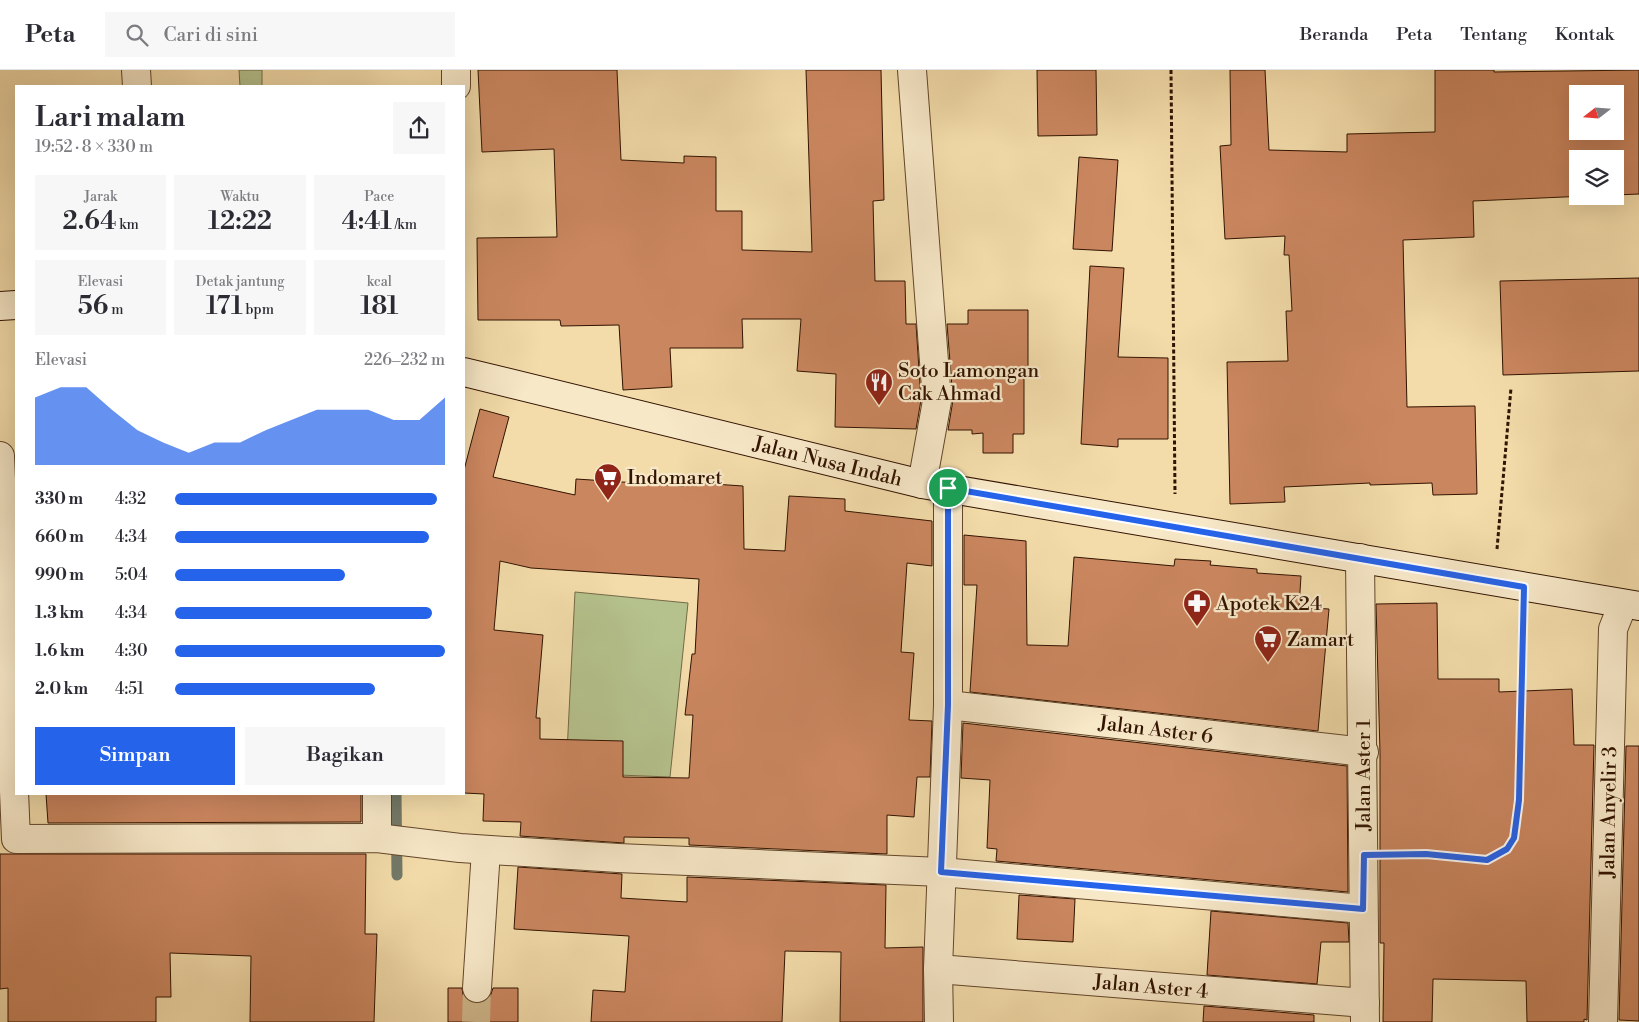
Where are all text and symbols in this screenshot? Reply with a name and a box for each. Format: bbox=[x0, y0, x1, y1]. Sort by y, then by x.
search box bbox=[105, 12, 455, 57]
text: Peta bbox=[25, 20, 75, 50]
icon: search bbox=[123, 21, 151, 49]
text: Cari di sini bbox=[163, 23, 258, 47]
text: Beranda bbox=[1300, 23, 1368, 46]
text: Peta bbox=[1396, 23, 1432, 46]
text: Tentang bbox=[1460, 23, 1527, 46]
text: Kontak bbox=[1555, 23, 1614, 46]
north arrow bbox=[1569, 85, 1624, 140]
map controls bbox=[1569, 85, 1624, 205]
text: Lari malam bbox=[35, 100, 185, 135]
button: share bbox=[393, 102, 445, 154]
text: 19:52 · 8 × 330 m bbox=[35, 137, 153, 157]
button: layers bbox=[1569, 150, 1624, 205]
text: Jarak bbox=[84, 188, 117, 206]
text: Waktu bbox=[220, 188, 260, 206]
text: Pace bbox=[364, 188, 394, 206]
text: 2.64 bbox=[63, 206, 116, 237]
text: 12:22 bbox=[208, 206, 272, 237]
text: 4:41 bbox=[342, 206, 392, 237]
text: km bbox=[116, 216, 139, 234]
text: /km bbox=[392, 216, 417, 234]
text: Elevasi bbox=[78, 273, 123, 291]
text: Detak jantung bbox=[196, 273, 284, 291]
text: kcal bbox=[367, 273, 392, 291]
text: 56 bbox=[78, 291, 108, 322]
text: 171 bbox=[206, 291, 243, 322]
text: 181 bbox=[360, 291, 398, 322]
text: m bbox=[108, 301, 123, 319]
text: bpm bbox=[243, 301, 274, 319]
text: Elevasi bbox=[35, 350, 87, 370]
text: 226–232 m bbox=[364, 350, 445, 370]
place label: Soto Lamongan Cak Ahmad bbox=[898, 359, 1039, 407]
restaurant icon: Soto Lamongan Cak Ahmad bbox=[864, 367, 894, 406]
street label: Jalan Nusa Indah bbox=[750, 432, 905, 493]
supermarket icon: Indomaret bbox=[593, 462, 623, 501]
place label: Indomaret bbox=[627, 466, 722, 491]
pin bbox=[927, 467, 969, 509]
icon: arrive bbox=[934, 474, 962, 502]
text: 330 m bbox=[35, 489, 83, 509]
text: 4:32 bbox=[115, 489, 146, 509]
text: 660 m bbox=[35, 527, 84, 547]
text: 4:34 bbox=[115, 527, 147, 547]
text: 990 m bbox=[35, 565, 84, 585]
text: 5:04 bbox=[115, 565, 148, 585]
pharmacy icon: Apotek K24 bbox=[1182, 588, 1212, 627]
place label: Apotek K24 bbox=[1215, 592, 1322, 617]
text: 1.3 km bbox=[35, 603, 84, 623]
text: 4:34 bbox=[115, 603, 147, 623]
supermarket icon: Zamart bbox=[1253, 624, 1283, 663]
place label: Zamart bbox=[1287, 628, 1354, 653]
text: 1.6 km bbox=[35, 641, 84, 661]
text: 4:30 bbox=[115, 641, 148, 661]
text: 2.0 km bbox=[35, 679, 88, 699]
text: 4:51 bbox=[115, 679, 144, 699]
street label: Jalan Aster 6 bbox=[1096, 711, 1215, 750]
street label: Jalan Aster 1 bbox=[1352, 719, 1377, 832]
button: Simpan bbox=[35, 727, 235, 785]
button: Bagikan bbox=[245, 727, 445, 785]
street label: Jalan Anyelir 3 bbox=[1596, 746, 1623, 879]
street label: Jalan Aster 4 bbox=[1092, 970, 1209, 1005]

